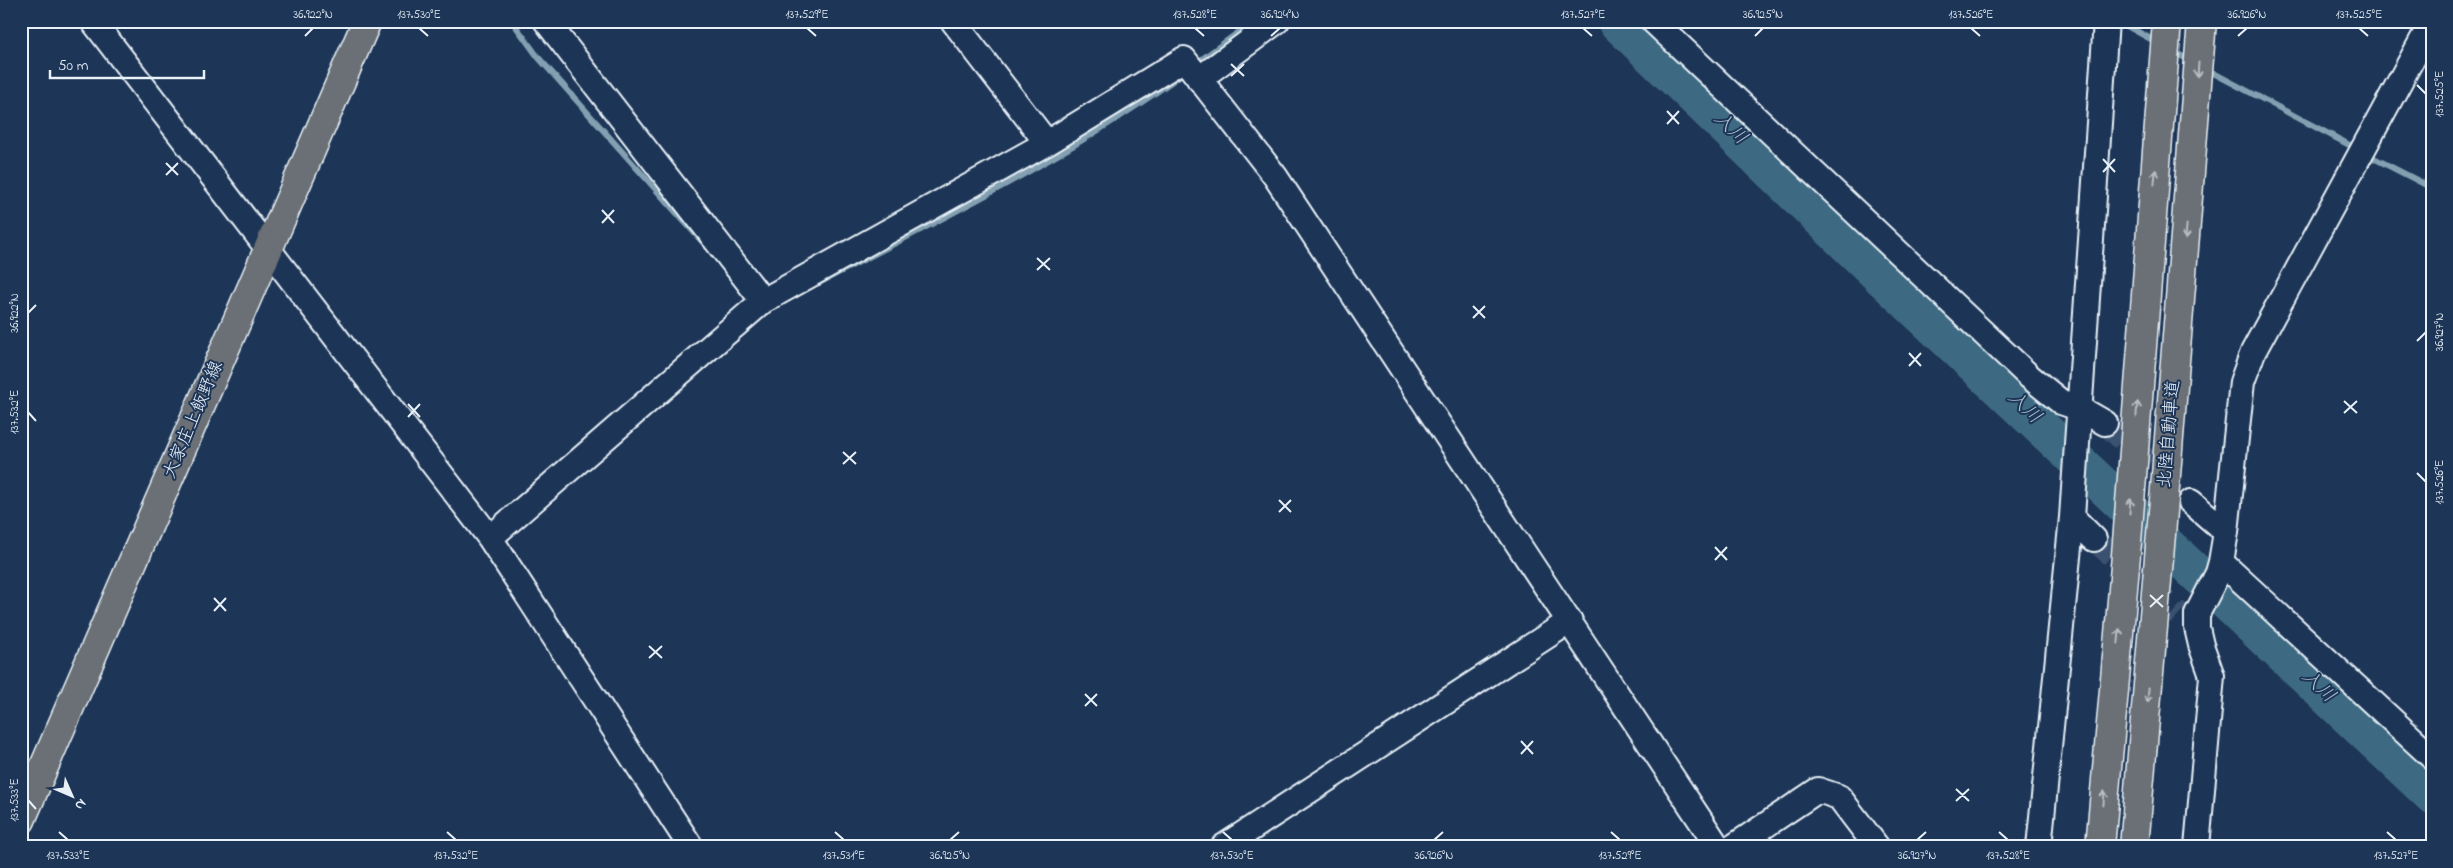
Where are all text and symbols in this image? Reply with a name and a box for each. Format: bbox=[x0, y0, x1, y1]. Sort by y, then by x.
text: 36.922°N bbox=[293, 6, 333, 24]
text: 137.530°E bbox=[397, 6, 441, 24]
text: 137.529°E bbox=[785, 6, 829, 24]
text: 137.528°E bbox=[1173, 6, 1217, 24]
text: 36.924°N bbox=[1261, 6, 1299, 24]
text: 137.527°E bbox=[1561, 6, 1605, 24]
text: 36.925°N bbox=[1743, 6, 1783, 24]
text: 137.526°E bbox=[1949, 6, 1993, 24]
text: 36.926°N bbox=[2228, 6, 2266, 24]
text: 137.525°E bbox=[2336, 6, 2382, 24]
scale bar bbox=[50, 48, 204, 80]
text: 50 m bbox=[58, 55, 89, 77]
one-way arrow bbox=[2194, 62, 2203, 78]
text: 137.525°E bbox=[2431, 71, 2449, 117]
water label: 入川 bbox=[1707, 106, 1753, 152]
one-way arrow bbox=[2151, 170, 2160, 186]
one-way arrow bbox=[2181, 224, 2190, 240]
text: 36.922°N bbox=[6, 293, 24, 333]
text: 36.927°N bbox=[2431, 313, 2449, 351]
street label: 大家庄上飯野線 bbox=[157, 357, 231, 483]
street label: 北陸自動車道 bbox=[2152, 379, 2188, 489]
water label: 入川 bbox=[2001, 385, 2047, 431]
text: 137.532°E bbox=[6, 390, 24, 434]
one-way arrow bbox=[2132, 401, 2142, 417]
text: 137.526°E bbox=[2431, 460, 2449, 504]
one-way arrow bbox=[2125, 499, 2134, 515]
one-way arrow bbox=[2114, 629, 2124, 645]
water label: 入川 bbox=[2295, 664, 2341, 710]
one-way arrow bbox=[2143, 687, 2152, 703]
north arrow bbox=[48, 770, 98, 820]
text: 137.533°E bbox=[6, 778, 24, 822]
one-way arrow bbox=[2099, 790, 2109, 806]
text: N bbox=[69, 793, 91, 815]
text: 137.533°E bbox=[46, 847, 90, 865]
text: 137.532°E bbox=[434, 847, 478, 865]
text: 137.531°E bbox=[823, 847, 865, 865]
text: 36.925°N bbox=[930, 847, 970, 865]
text: 137.530°E bbox=[1210, 847, 1254, 865]
text: 36.926°N bbox=[1415, 847, 1453, 865]
text: 137.529°E bbox=[1598, 847, 1642, 865]
text: 36.927°N bbox=[1898, 847, 1936, 865]
text: 137.528°E bbox=[1986, 847, 2030, 865]
text: 137.527°E bbox=[2374, 847, 2418, 865]

